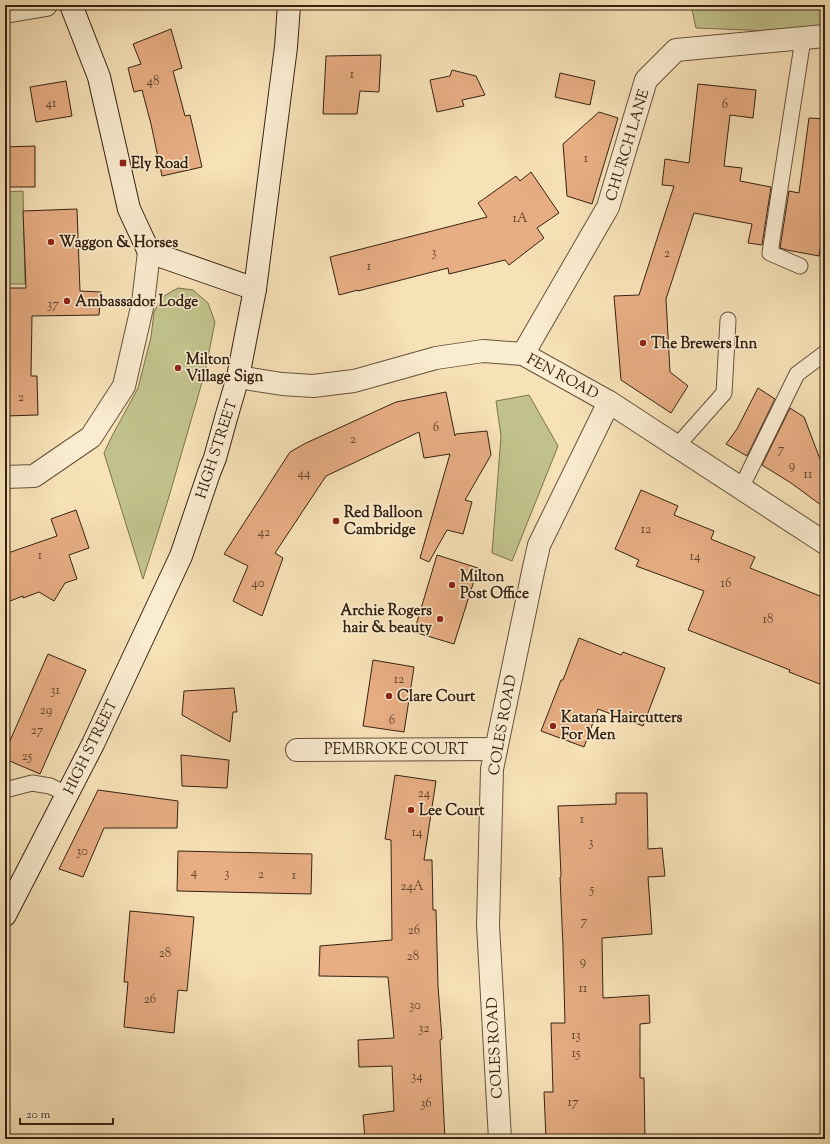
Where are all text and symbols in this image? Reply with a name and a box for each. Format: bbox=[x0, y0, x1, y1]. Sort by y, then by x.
house number: 1 bbox=[350, 66, 355, 84]
house number: 48 bbox=[146, 73, 160, 91]
street label: CHURCH LANE bbox=[601, 87, 655, 204]
house number: 41 bbox=[46, 95, 57, 113]
house number: 6 bbox=[722, 96, 728, 114]
house number: 1 bbox=[584, 150, 589, 168]
place label: Ely Road bbox=[131, 154, 189, 175]
marker: Ely Road bbox=[118, 158, 128, 168]
house number: 1A bbox=[513, 210, 528, 228]
place label: Waggon & Horses bbox=[59, 233, 178, 254]
marker: Waggon & Horses bbox=[46, 237, 56, 247]
house number: 3 bbox=[431, 244, 437, 262]
house number: 2 bbox=[664, 245, 670, 263]
house number: 1 bbox=[367, 258, 372, 276]
place label: Ambassador Lodge bbox=[75, 292, 198, 313]
house number: 37 bbox=[47, 296, 59, 314]
marker: Ambassador Lodge bbox=[62, 296, 72, 306]
place label: The Brewers Inn bbox=[651, 334, 758, 355]
marker: The Brewers Inn bbox=[638, 338, 648, 348]
place label: Milton Village Sign bbox=[186, 350, 263, 388]
street label: FEN ROAD bbox=[522, 350, 602, 405]
marker: Milton Village Sign bbox=[173, 363, 183, 373]
house number: 2 bbox=[18, 389, 24, 407]
street label: HIGH STREET bbox=[192, 397, 243, 502]
house number: 6 bbox=[433, 419, 439, 437]
house number: 2 bbox=[350, 431, 356, 449]
house number: 7 bbox=[778, 441, 785, 459]
house number: 9 bbox=[789, 457, 795, 475]
house number: 44 bbox=[297, 465, 311, 483]
house number: 11 bbox=[804, 466, 813, 484]
place label: Red Balloon Cambridge bbox=[344, 503, 423, 541]
marker: Red Balloon Cambridge bbox=[331, 516, 341, 526]
house number: 12 bbox=[641, 521, 651, 539]
house number: 42 bbox=[258, 524, 270, 542]
house number: 1 bbox=[38, 547, 43, 565]
house number: 14 bbox=[690, 548, 701, 566]
place label: Milton Post Office bbox=[460, 567, 529, 605]
house number: 40 bbox=[251, 575, 265, 593]
house number: 16 bbox=[721, 575, 731, 593]
marker: Milton Post Office bbox=[447, 580, 457, 590]
place label: Archie Rogers hair & beauty bbox=[340, 601, 433, 639]
house number: 18 bbox=[763, 611, 773, 629]
marker: Archie Rogers hair & beauty bbox=[435, 614, 445, 624]
house number: 12 bbox=[394, 671, 404, 689]
street label: COLES ROAD bbox=[484, 673, 523, 777]
house number: 31 bbox=[50, 682, 60, 700]
place label: Clare Court bbox=[397, 687, 476, 708]
marker: Clare Court bbox=[384, 691, 394, 701]
street label: HIGH STREET bbox=[59, 696, 124, 799]
house number: 29 bbox=[40, 702, 52, 720]
place label: Katana Haircutters For Men bbox=[561, 708, 683, 746]
house number: 6 bbox=[389, 712, 395, 730]
marker: Katana Haircutters For Men bbox=[548, 721, 558, 731]
house number: 27 bbox=[31, 722, 44, 740]
street label: PEMBROKE COURT bbox=[324, 740, 469, 761]
house number: 25 bbox=[22, 748, 33, 766]
house number: 24 bbox=[418, 785, 431, 803]
place label: Lee Court bbox=[419, 801, 485, 822]
marker: Lee Court bbox=[406, 805, 416, 815]
house number: 1 bbox=[580, 811, 585, 829]
house number: 14 bbox=[412, 824, 423, 842]
house number: 3 bbox=[588, 834, 594, 852]
house number: 30 bbox=[76, 843, 88, 861]
house number: 4 bbox=[191, 864, 198, 882]
house number: 3 bbox=[224, 865, 230, 883]
house number: 2 bbox=[258, 866, 264, 884]
house number: 1 bbox=[292, 867, 297, 885]
house number: 24A bbox=[400, 878, 424, 896]
house number: 5 bbox=[589, 881, 595, 899]
house number: 7 bbox=[581, 913, 588, 931]
house number: 26 bbox=[408, 922, 420, 940]
house number: 28 bbox=[159, 945, 171, 963]
house number: 28 bbox=[407, 948, 419, 966]
house number: 9 bbox=[580, 953, 586, 971]
house number: 11 bbox=[579, 980, 588, 998]
house number: 26 bbox=[144, 991, 156, 1009]
house number: 30 bbox=[409, 997, 421, 1015]
street label: COLES ROAD bbox=[482, 997, 509, 1099]
house number: 32 bbox=[418, 1020, 430, 1038]
house number: 13 bbox=[571, 1027, 581, 1045]
house number: 15 bbox=[572, 1045, 581, 1063]
house number: 34 bbox=[411, 1068, 423, 1086]
house number: 17 bbox=[568, 1094, 579, 1112]
house number: 36 bbox=[420, 1095, 432, 1113]
scale bar bbox=[20, 1100, 113, 1126]
text: 20 m bbox=[26, 1106, 51, 1124]

